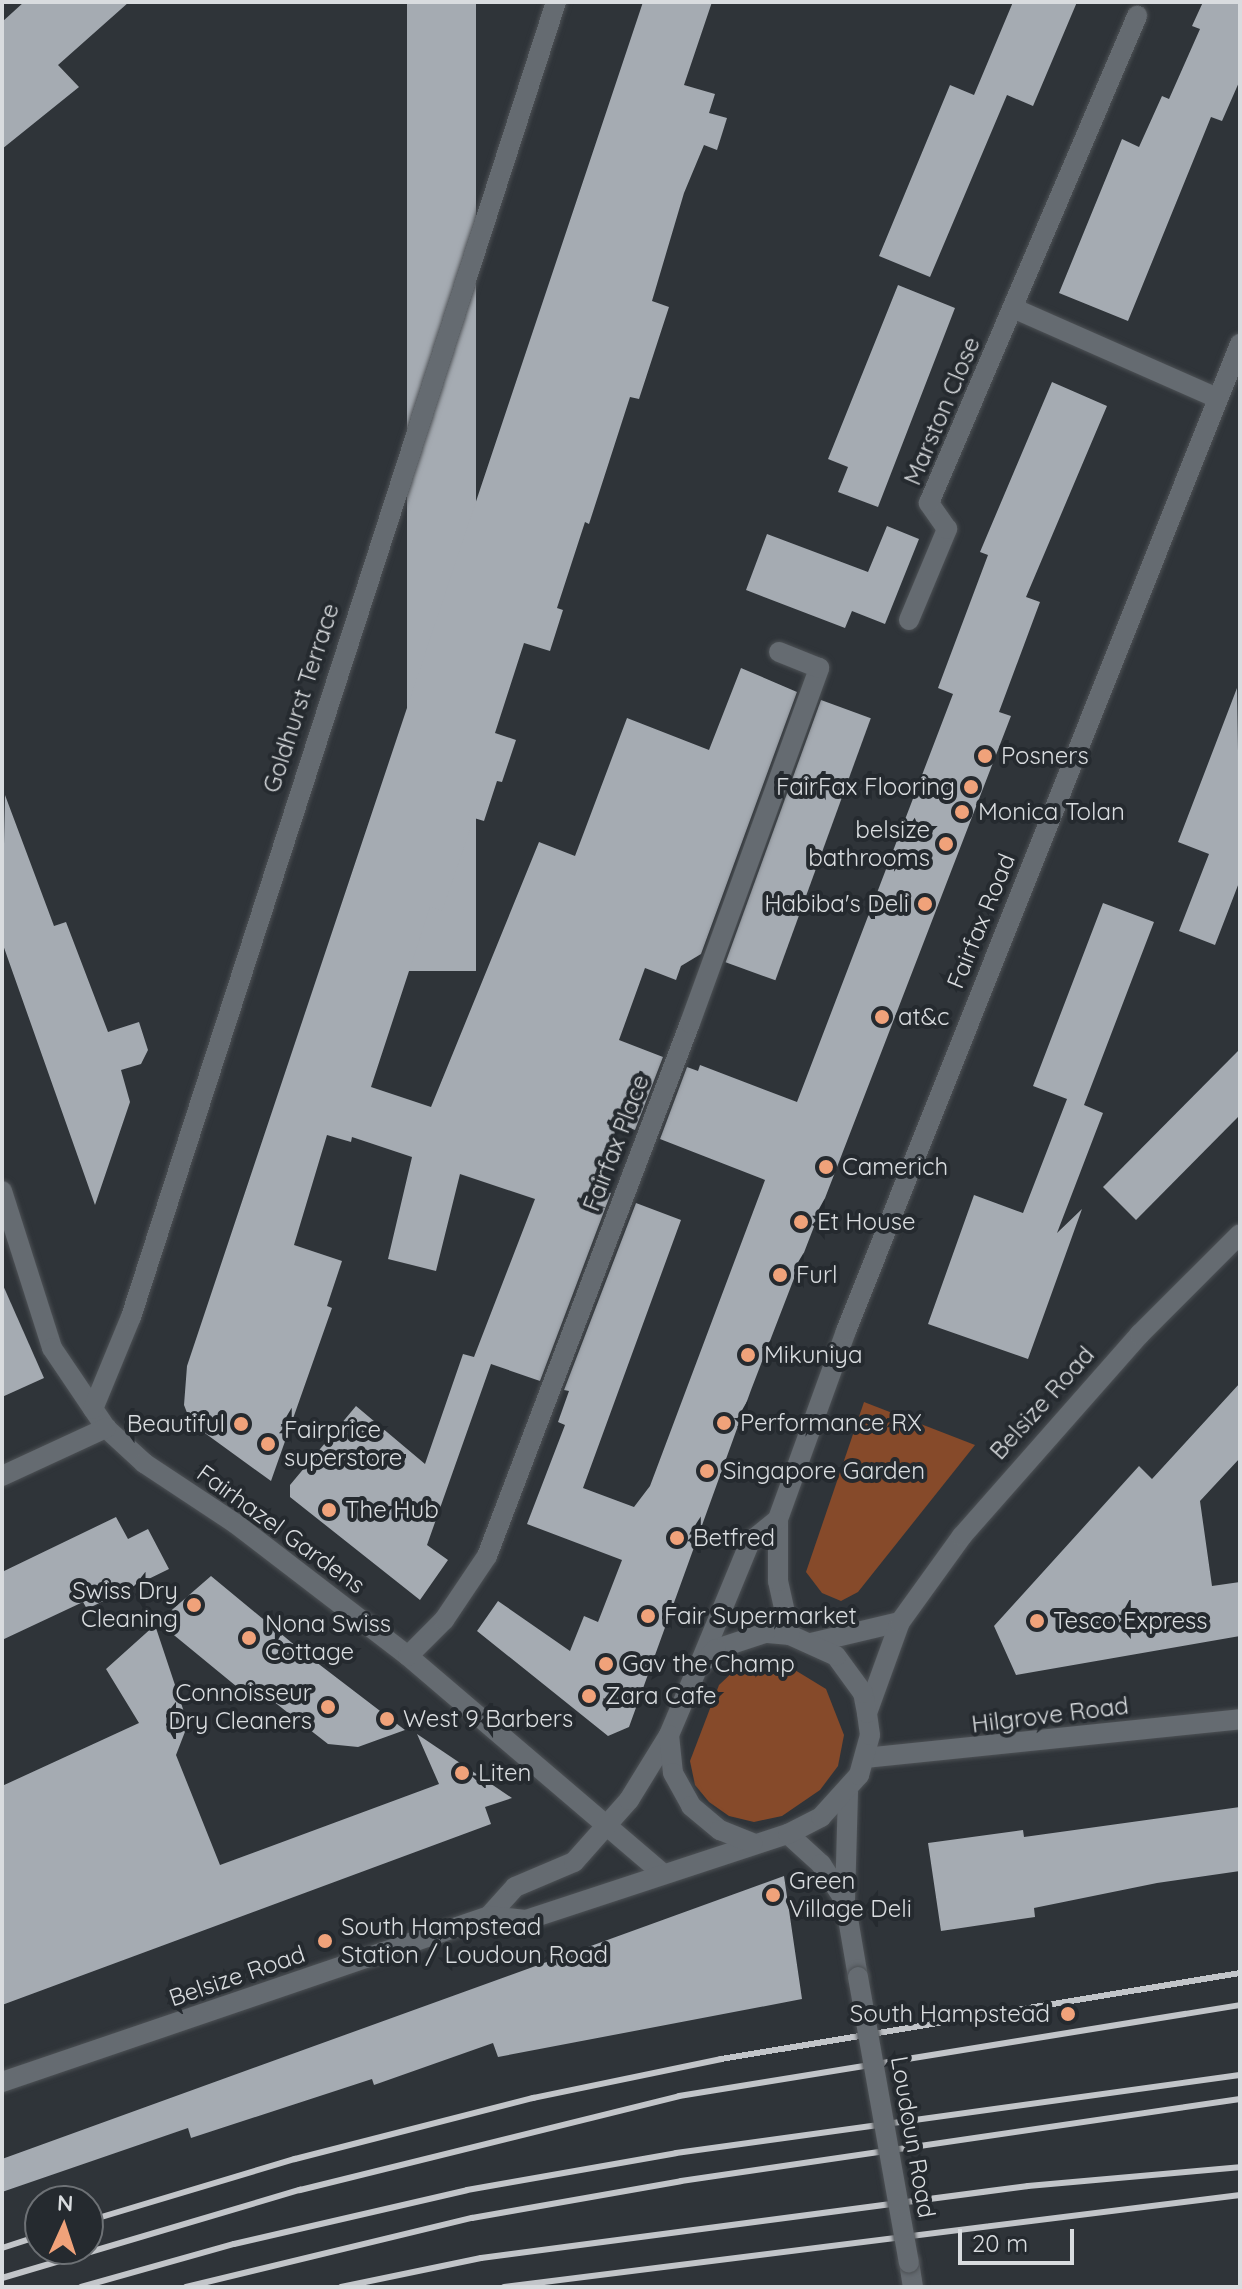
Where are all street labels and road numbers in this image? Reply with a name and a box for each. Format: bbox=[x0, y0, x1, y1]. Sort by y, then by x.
street label: Marston Close bbox=[898, 333, 986, 489]
street label: Goldhurst Terrace bbox=[257, 600, 345, 796]
street label: Fairfax Road bbox=[941, 849, 1021, 993]
street label: Fairfax Place bbox=[577, 1071, 655, 1215]
street label: Belsize Road bbox=[984, 1341, 1100, 1465]
street label: Fairhazel Gardens bbox=[191, 1458, 371, 1600]
street label: Hilgrove Road bbox=[970, 1691, 1130, 1739]
street label: Belsize Road bbox=[165, 1939, 309, 2013]
street label: Loudoun Road bbox=[885, 2054, 941, 2220]

